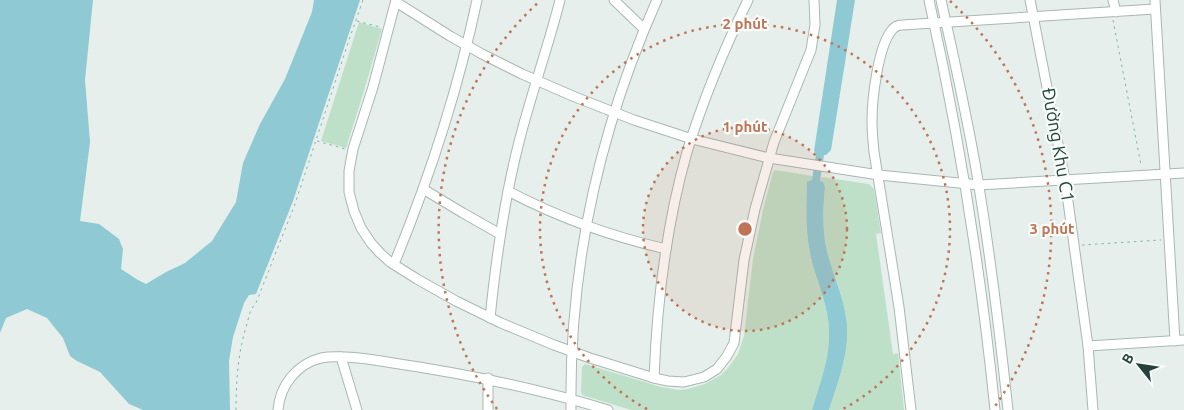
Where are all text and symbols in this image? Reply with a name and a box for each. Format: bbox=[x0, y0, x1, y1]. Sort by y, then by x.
text: 2 phút bbox=[722, 15, 768, 32]
street label: Đường Khu C1 bbox=[1039, 86, 1079, 204]
text: 1 phút bbox=[722, 118, 768, 135]
centre of rings bbox=[736, 220, 754, 238]
text: 3 phút bbox=[1029, 220, 1075, 237]
north arrow bbox=[1114, 340, 1164, 390]
text: B bbox=[1118, 350, 1137, 367]

